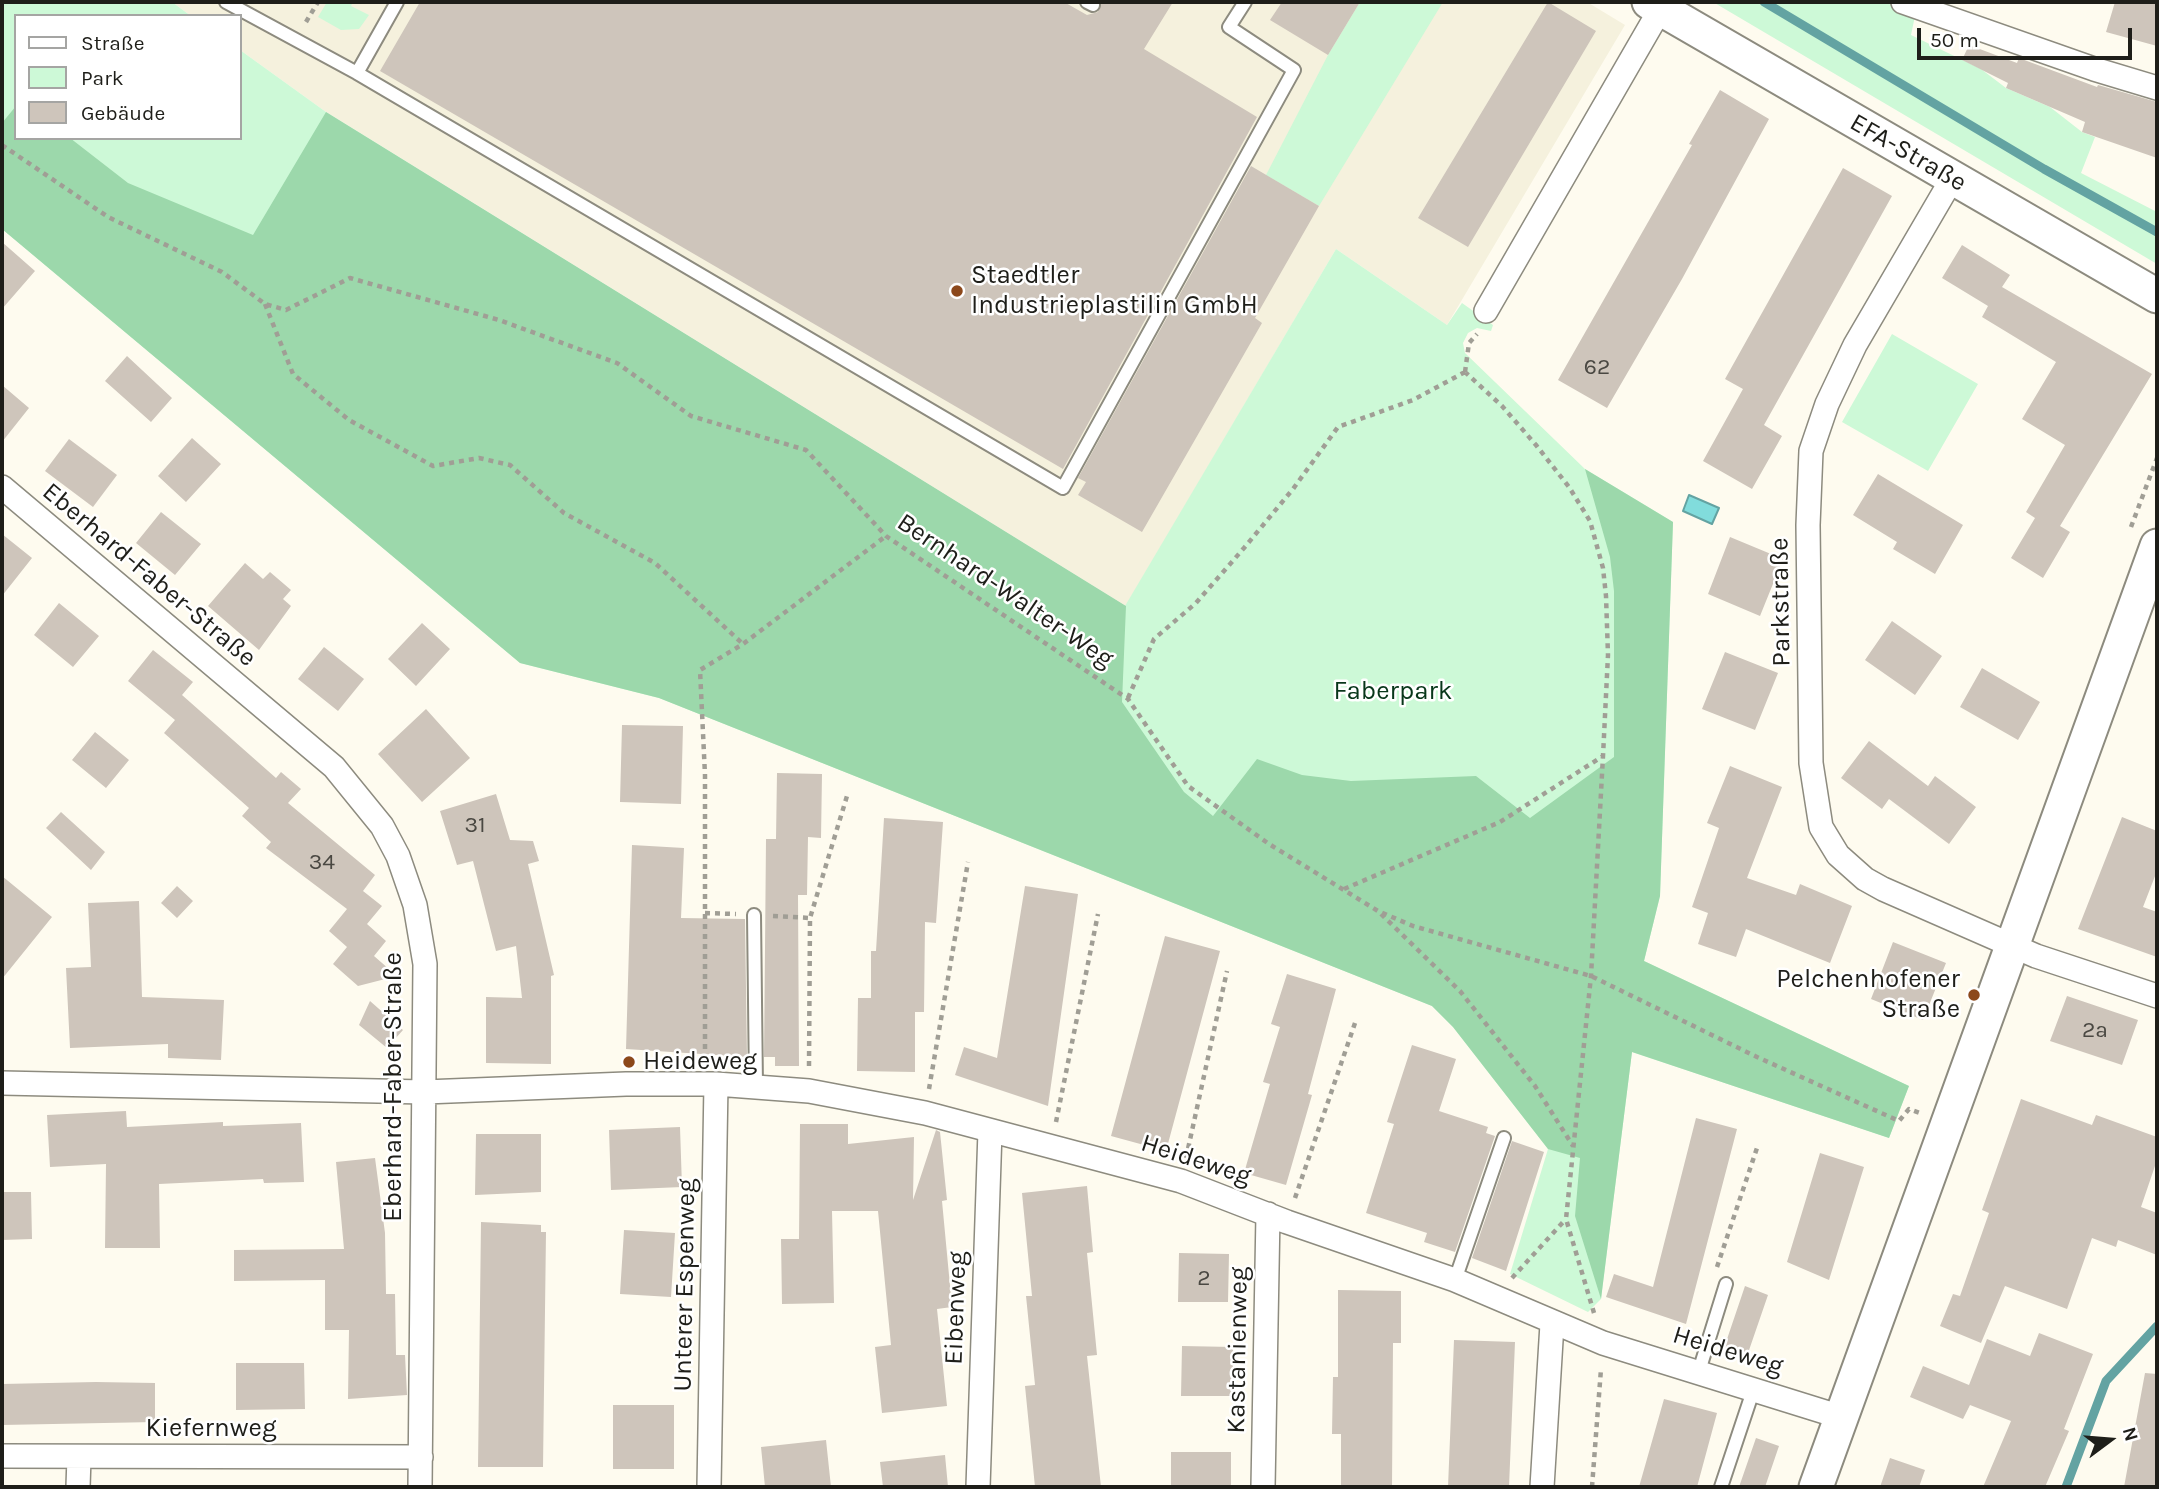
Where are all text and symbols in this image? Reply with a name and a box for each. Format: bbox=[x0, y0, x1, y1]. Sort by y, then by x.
legend bbox=[14, 14, 242, 140]
scale bar bbox=[1921, 14, 2136, 58]
text: 50 m bbox=[1930, 28, 1979, 52]
text: Straße bbox=[81, 31, 144, 55]
text: Park bbox=[81, 66, 124, 90]
text: Gebäude bbox=[81, 101, 165, 125]
street label: EFA-Straße bbox=[1844, 107, 1972, 199]
place label: Staedtler Industrieplastilin GmbH bbox=[971, 260, 1258, 322]
marker: Staedtler Industrieplastilin GmbH bbox=[949, 283, 965, 299]
house number: 62 bbox=[1584, 353, 1610, 381]
street label: Eberhard-Faber-Straße bbox=[36, 476, 262, 674]
street label: Bernhard-Walter-Weg bbox=[891, 507, 1119, 675]
street label: Parkstraße bbox=[1764, 537, 1798, 667]
park label: Faberpark bbox=[1333, 676, 1453, 708]
house number: 31 bbox=[464, 811, 486, 839]
house number: 34 bbox=[309, 848, 335, 876]
street label: Eberhard-Faber-Straße bbox=[378, 952, 410, 1222]
place label: Pelchenhofener Straße bbox=[1776, 964, 1960, 1026]
marker: Pelchenhofener Straße bbox=[1966, 987, 1982, 1003]
house number: 2a bbox=[2082, 1016, 2108, 1044]
place label: Heideweg bbox=[643, 1046, 757, 1078]
marker: Heideweg bbox=[621, 1054, 637, 1070]
street label: Heideweg bbox=[1137, 1128, 1255, 1192]
street label: Unterer Espenweg bbox=[668, 1178, 702, 1392]
street label: Eibenweg bbox=[938, 1251, 974, 1365]
house number: 2 bbox=[1197, 1264, 1211, 1292]
street label: Kastanienweg bbox=[1221, 1266, 1255, 1434]
street label: Heideweg bbox=[1669, 1319, 1787, 1383]
north arrow bbox=[2075, 1405, 2145, 1475]
street label: Kiefernweg bbox=[145, 1413, 277, 1445]
text: N bbox=[2118, 1425, 2143, 1444]

